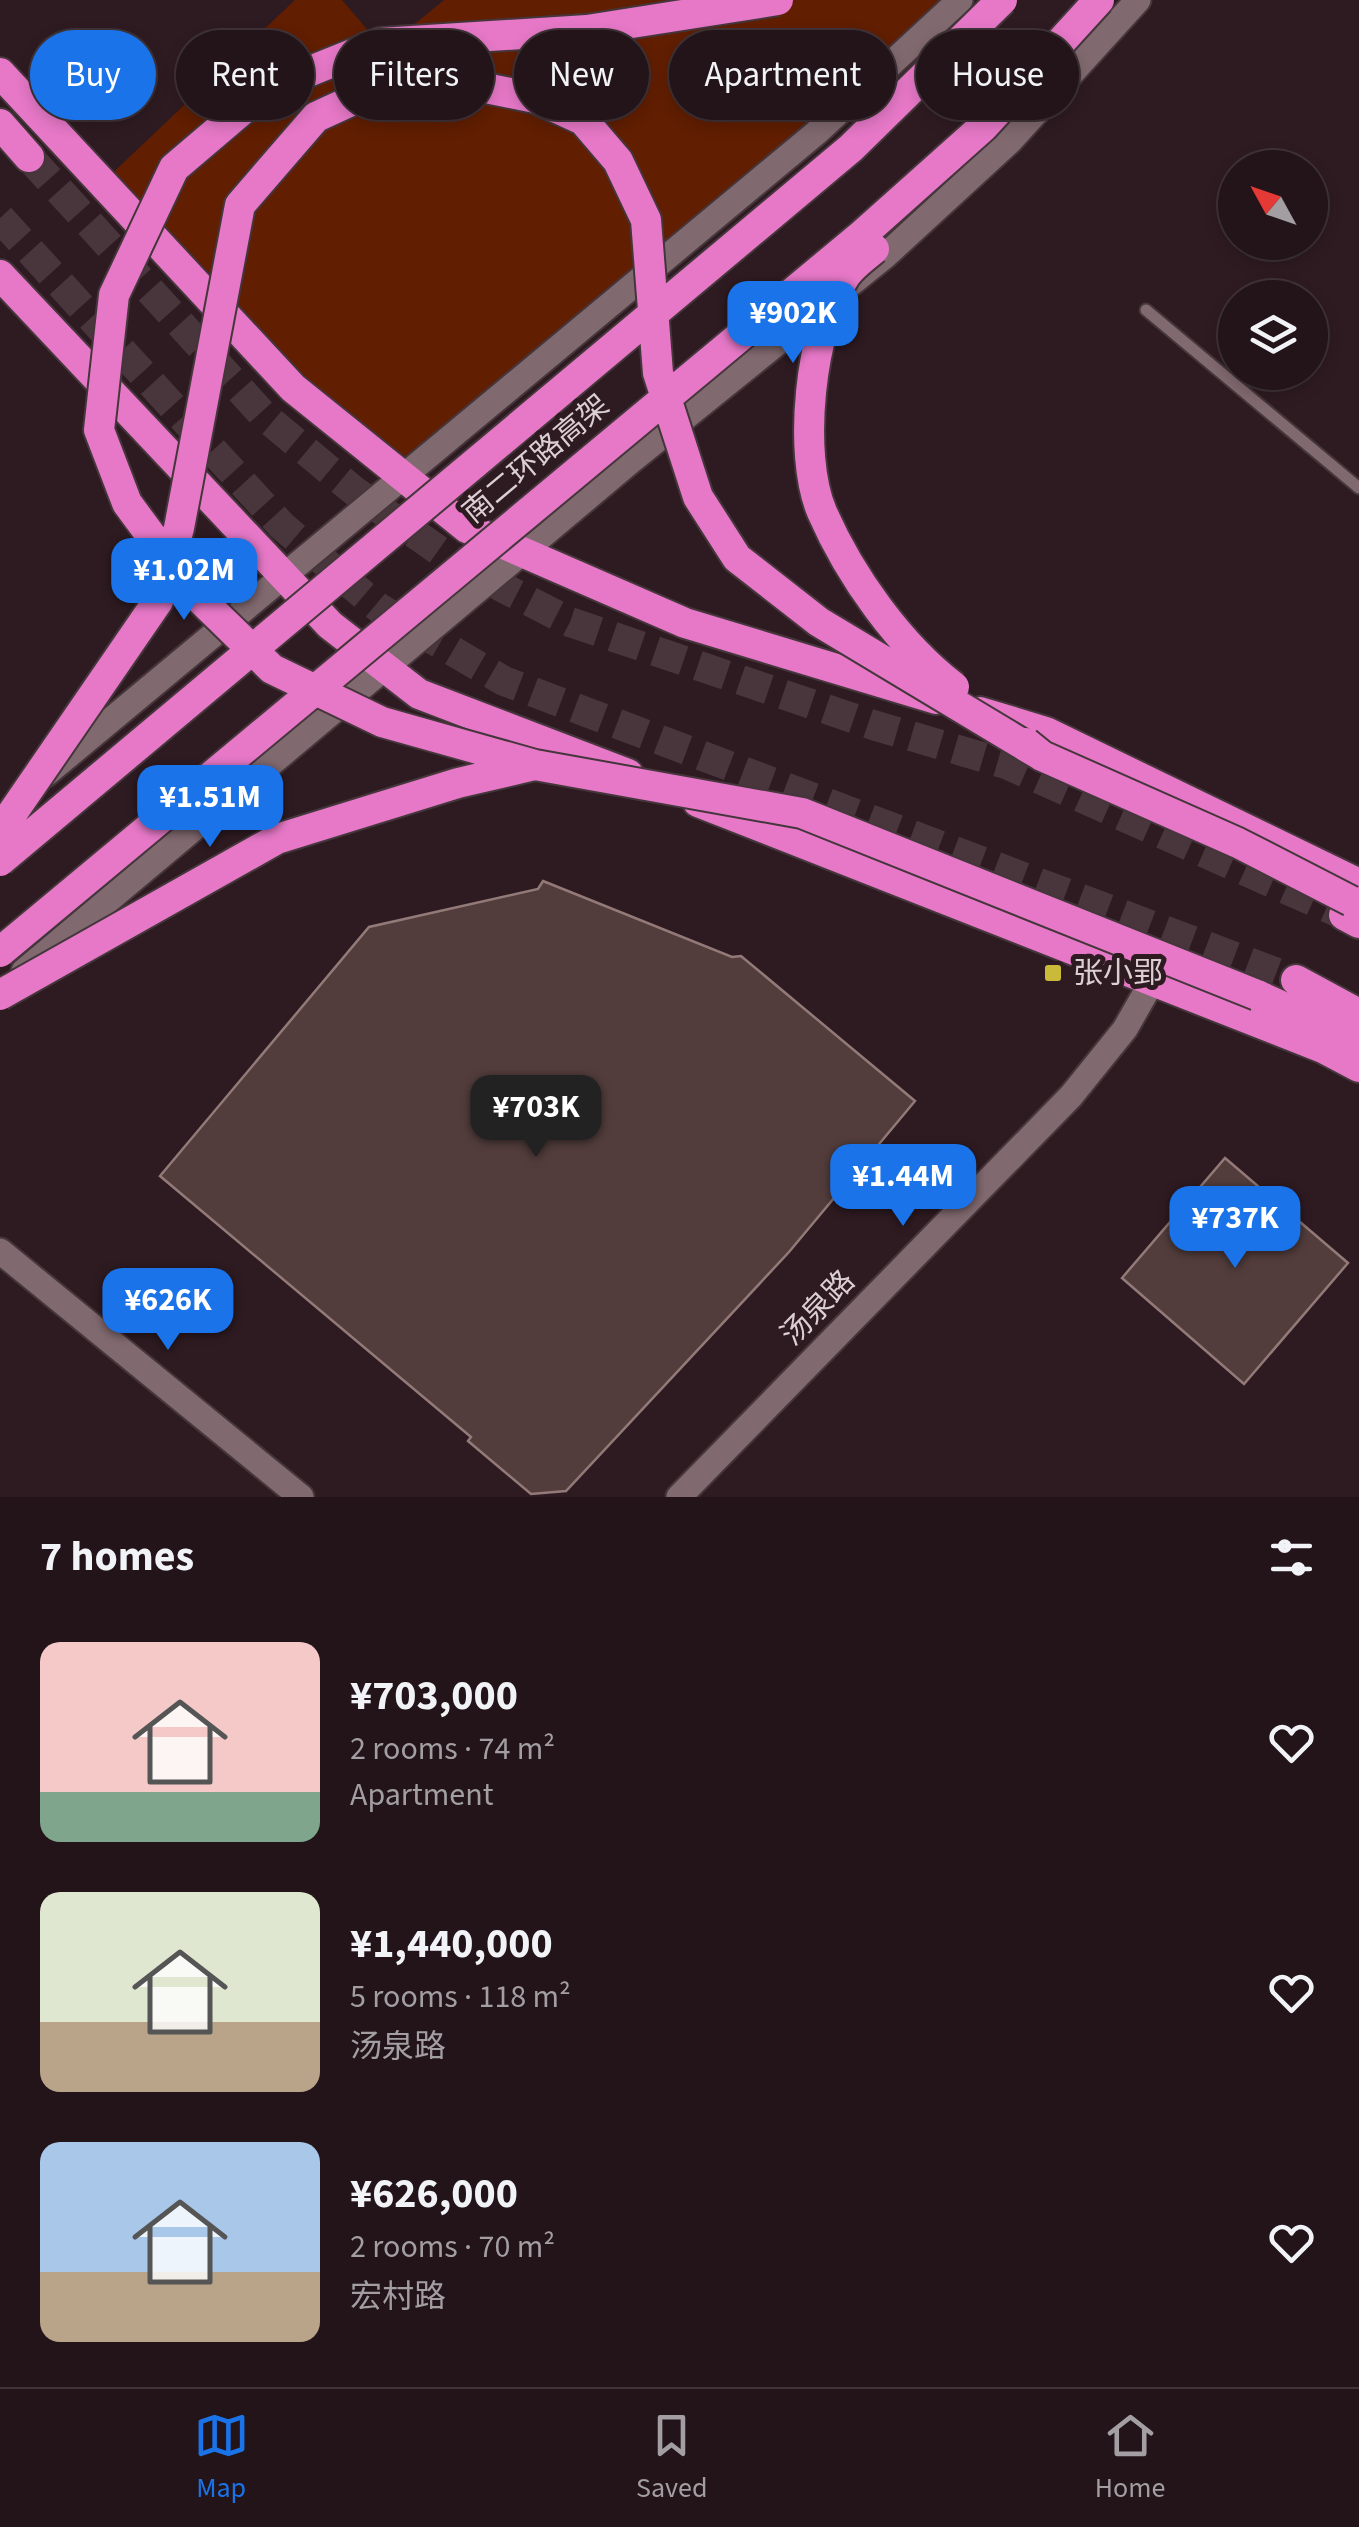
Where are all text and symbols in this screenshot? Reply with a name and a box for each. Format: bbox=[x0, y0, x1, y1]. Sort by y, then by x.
chip: Buy bbox=[30, 30, 156, 120]
chip: Rent bbox=[176, 30, 314, 120]
chip: Filters bbox=[334, 30, 494, 120]
chip: New bbox=[514, 30, 649, 120]
chip: Apartment bbox=[669, 30, 896, 120]
chip: House bbox=[916, 30, 1079, 120]
north arrow bbox=[1218, 150, 1328, 260]
map controls bbox=[1218, 150, 1328, 390]
button: layers bbox=[1218, 280, 1328, 390]
pin: ¥902K bbox=[723, 281, 863, 366]
text: ¥902K bbox=[749, 290, 837, 336]
street label: 南二环路高架 bbox=[453, 385, 619, 533]
pin: ¥1.02M bbox=[103, 538, 265, 623]
text: ¥1.02M bbox=[133, 547, 235, 593]
pin: ¥1.51M bbox=[129, 765, 291, 850]
text: ¥1.51M bbox=[159, 774, 261, 820]
place label: 张小郢 bbox=[1073, 952, 1163, 995]
marker: 张小郢 bbox=[1042, 962, 1064, 984]
pin: ¥703K bbox=[466, 1075, 606, 1160]
text: ¥703K bbox=[492, 1084, 580, 1130]
pin: ¥1.44M bbox=[822, 1144, 984, 1229]
text: ¥1.44M bbox=[852, 1153, 954, 1199]
pin: ¥737K bbox=[1165, 1186, 1305, 1271]
text: ¥737K bbox=[1191, 1195, 1279, 1241]
street label: 汤泉路 bbox=[771, 1261, 865, 1355]
pin: ¥626K bbox=[98, 1268, 238, 1353]
text: ¥626K bbox=[124, 1277, 212, 1323]
text: 7 homes bbox=[40, 1527, 194, 1587]
icon: filters bbox=[1264, 1530, 1319, 1585]
text: ¥703,000 bbox=[350, 1666, 518, 1726]
icon: home bbox=[120, 1682, 240, 1802]
icon: heart bbox=[1264, 1715, 1319, 1770]
text: 2 rooms · 74 m² bbox=[350, 1726, 555, 1772]
text: Apartment bbox=[350, 1772, 493, 1818]
text: ¥1,440,000 bbox=[350, 1914, 553, 1974]
icon: home bbox=[120, 1932, 240, 2052]
icon: heart bbox=[1264, 1965, 1319, 2020]
text: 5 rooms · 118 m² bbox=[350, 1974, 571, 2020]
text: 汤泉路 bbox=[350, 2024, 446, 2070]
text: ¥626,000 bbox=[350, 2164, 518, 2224]
icon: home bbox=[120, 2182, 240, 2302]
icon: heart bbox=[1264, 2215, 1319, 2270]
text: 2 rooms · 70 m² bbox=[350, 2224, 555, 2270]
text: 宏村路 bbox=[350, 2274, 446, 2320]
tab: Map bbox=[194, 2408, 249, 2508]
tab: Saved bbox=[636, 2408, 707, 2508]
tab: Home bbox=[1095, 2408, 1165, 2508]

